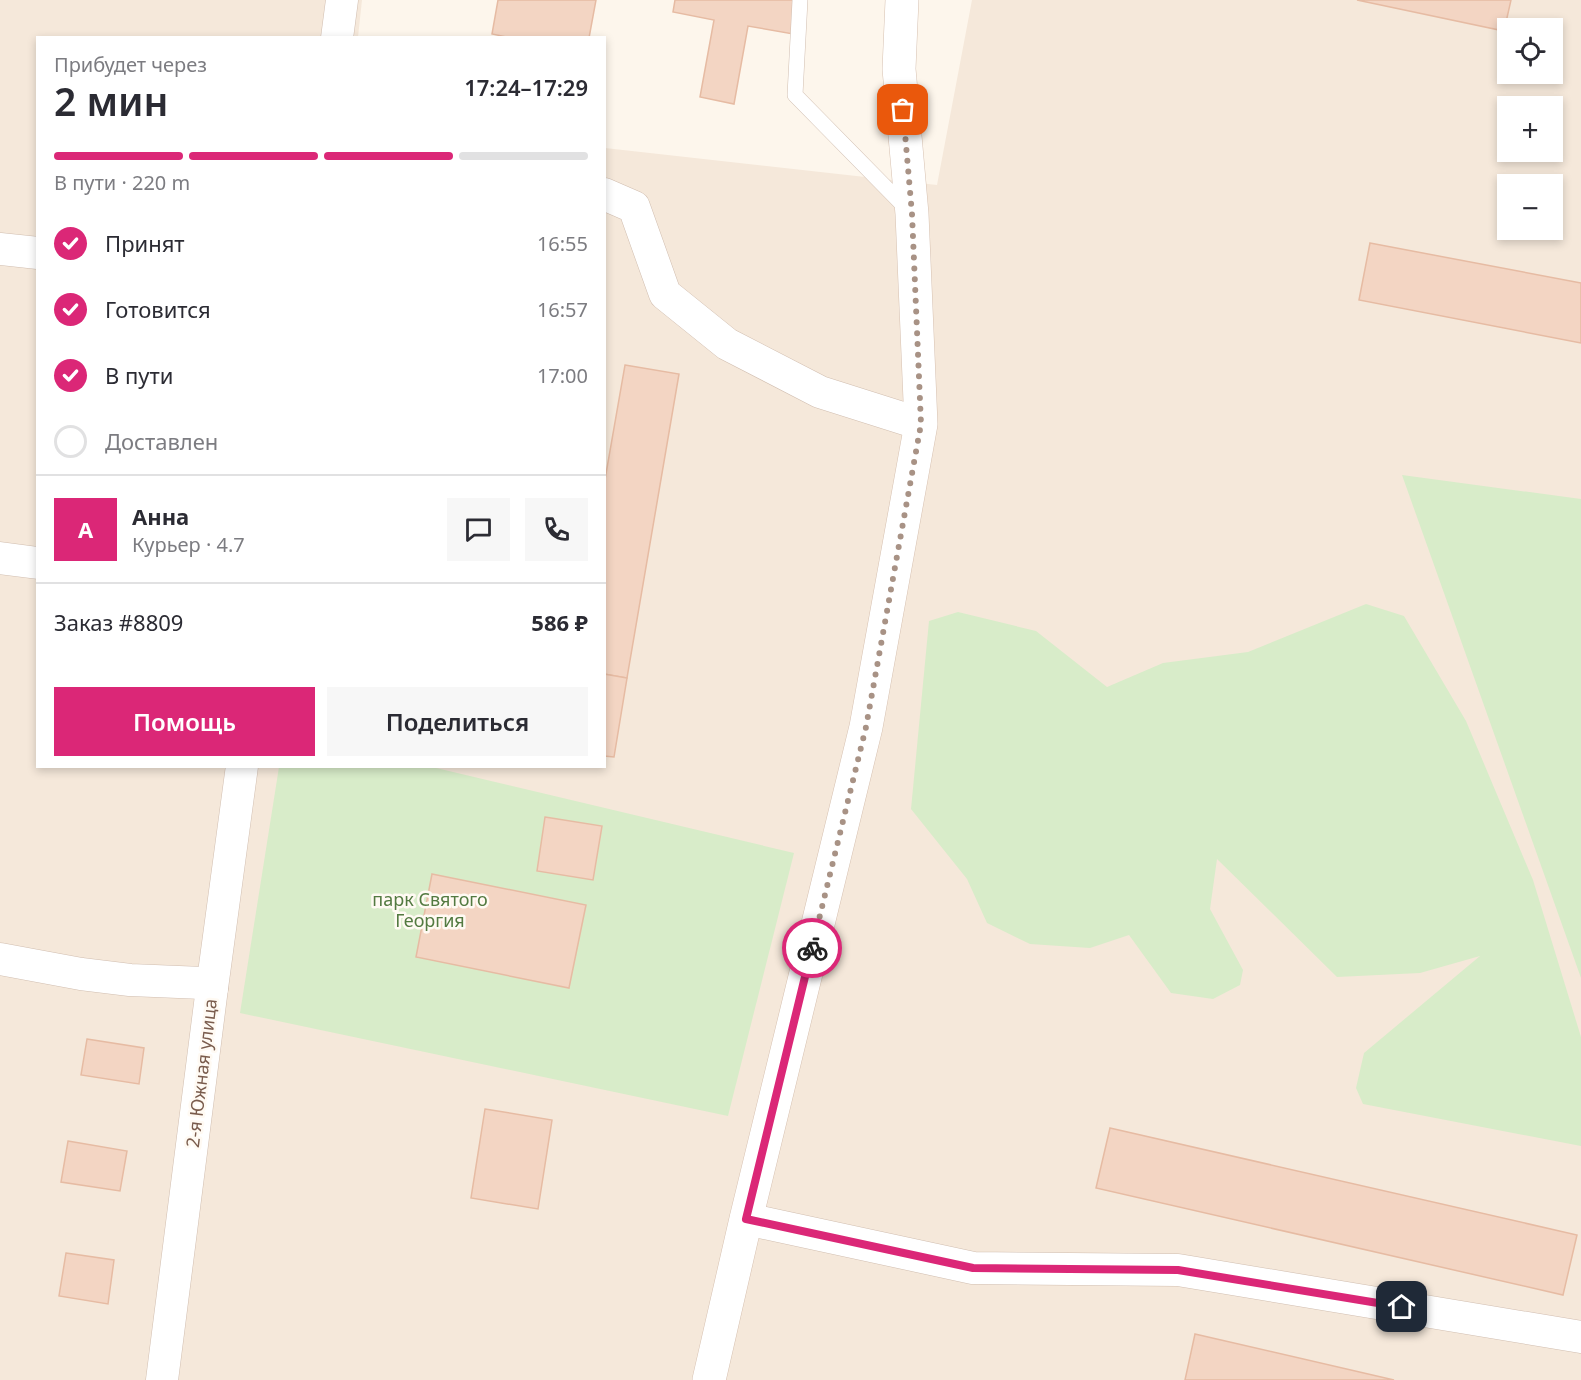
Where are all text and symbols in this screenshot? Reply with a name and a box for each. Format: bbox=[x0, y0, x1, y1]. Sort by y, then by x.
map controls bbox=[1497, 18, 1563, 240]
button: locate bbox=[1497, 18, 1563, 84]
text: Прибудет через bbox=[54, 51, 207, 78]
text: 17:24–17:29 bbox=[464, 72, 588, 102]
text: 2 мин bbox=[54, 74, 169, 127]
pin bbox=[877, 84, 928, 135]
icon: bag bbox=[886, 93, 919, 126]
button: + bbox=[1497, 96, 1563, 162]
text: В пути · 220 m bbox=[54, 169, 190, 196]
button: − bbox=[1497, 174, 1563, 240]
icon: check bbox=[54, 227, 87, 260]
text: Принят bbox=[105, 228, 185, 258]
text: 16:55 bbox=[537, 230, 588, 257]
icon: check bbox=[54, 293, 87, 326]
text: Готовится bbox=[105, 294, 211, 324]
text: 16:57 bbox=[537, 296, 588, 323]
icon: check bbox=[54, 359, 87, 392]
text: В пути bbox=[105, 360, 173, 390]
text: 17:00 bbox=[537, 362, 588, 389]
text: Доставлен bbox=[105, 426, 218, 456]
button: chat bbox=[447, 498, 510, 561]
button: phone bbox=[525, 498, 588, 561]
text: Анна bbox=[132, 501, 189, 531]
text: А bbox=[78, 514, 93, 544]
text: Курьер · 4.7 bbox=[132, 531, 245, 558]
text: Заказ #8809 bbox=[54, 607, 183, 637]
text: 586 ₽ bbox=[531, 607, 588, 637]
button: Помощь bbox=[54, 687, 315, 756]
button: Поделиться bbox=[327, 687, 588, 756]
park label: парк Святого Георгия bbox=[372, 887, 488, 932]
courier bbox=[782, 918, 842, 978]
icon: bike bbox=[796, 932, 829, 965]
street label: 2-я Южная улица bbox=[180, 997, 222, 1149]
pin bbox=[1376, 1281, 1427, 1332]
icon: home bbox=[1385, 1290, 1418, 1323]

